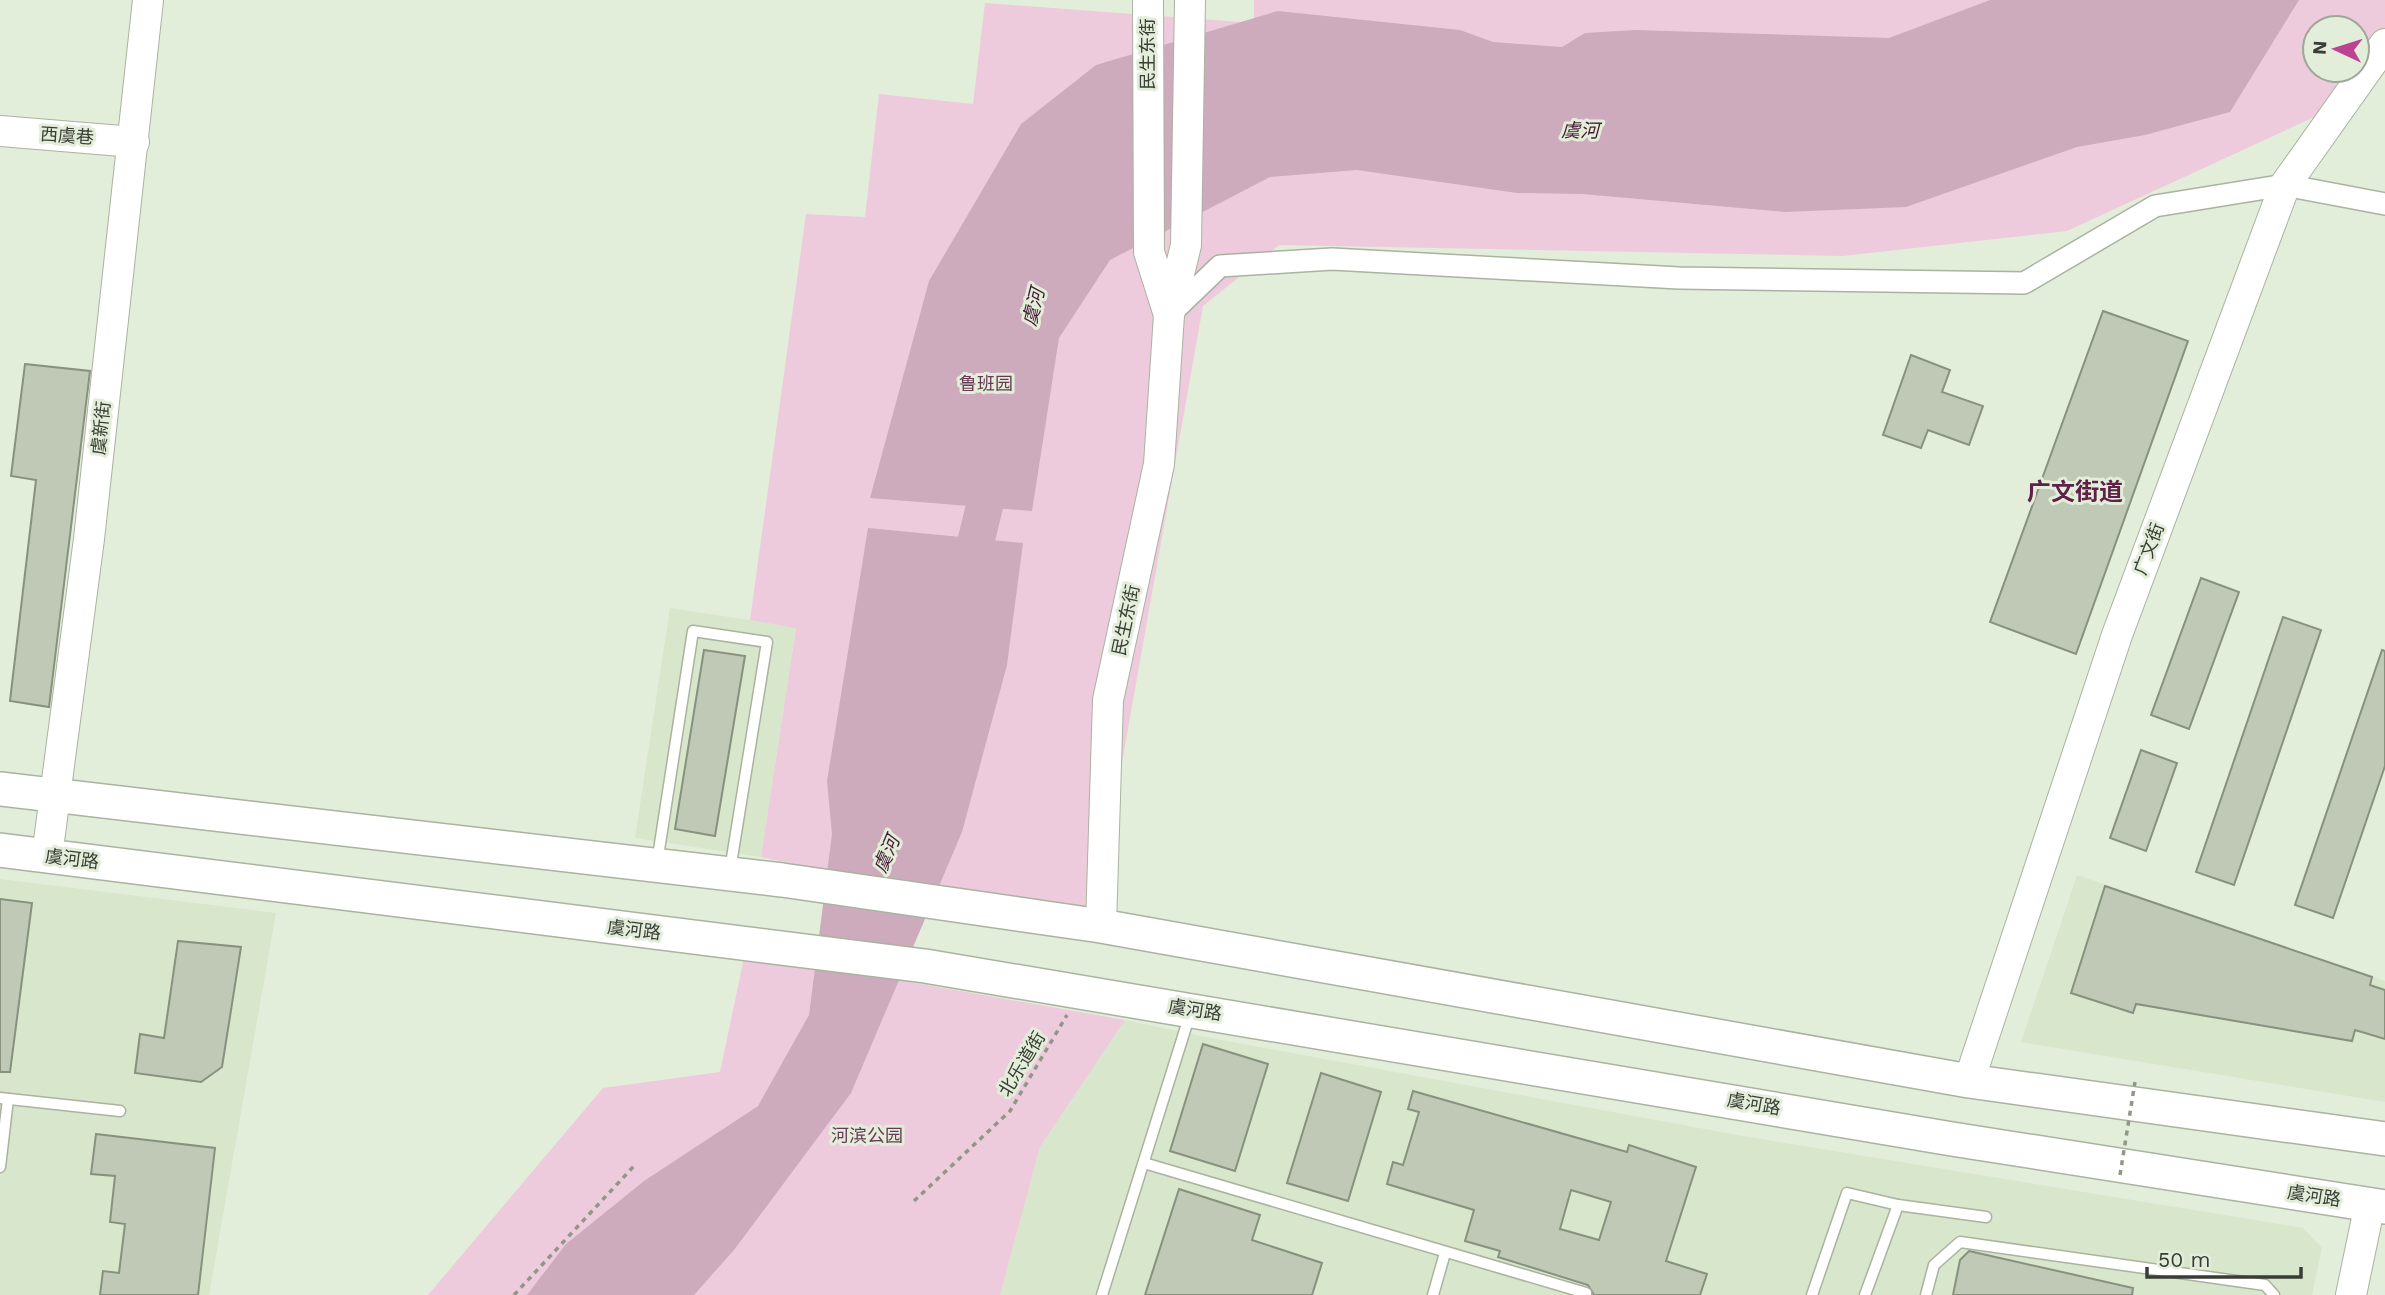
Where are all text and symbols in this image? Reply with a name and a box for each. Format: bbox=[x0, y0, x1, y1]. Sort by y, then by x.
north arrow bbox=[2301, 14, 2371, 84]
street label: 民生东街 bbox=[1137, 18, 1158, 90]
text: N bbox=[2308, 40, 2332, 56]
water label: 虞河 bbox=[1561, 119, 1603, 142]
street label: 西虞巷 bbox=[39, 123, 95, 148]
water label: 虞河 bbox=[1018, 282, 1050, 328]
park label: 鲁班园 bbox=[959, 373, 1013, 394]
street label: 虞新街 bbox=[87, 400, 114, 456]
district label: 广文街道 bbox=[2027, 478, 2123, 506]
street label: 广文街 bbox=[2129, 520, 2168, 578]
street label: 民生东街 bbox=[1108, 582, 1143, 657]
water label: 虞河 bbox=[868, 829, 906, 876]
street label: 虞河路 bbox=[44, 845, 100, 872]
street label: 虞河路 bbox=[606, 916, 662, 943]
street label: 虞河路 bbox=[1167, 995, 1223, 1024]
street label: 北乐道街 bbox=[994, 1027, 1049, 1100]
street label: 虞河路 bbox=[1726, 1088, 1782, 1119]
park label: 河滨公园 bbox=[831, 1125, 903, 1146]
street label: 虞河路 bbox=[2286, 1181, 2342, 1210]
scale bar bbox=[2147, 1236, 2301, 1280]
text: 50 m bbox=[2158, 1247, 2210, 1272]

